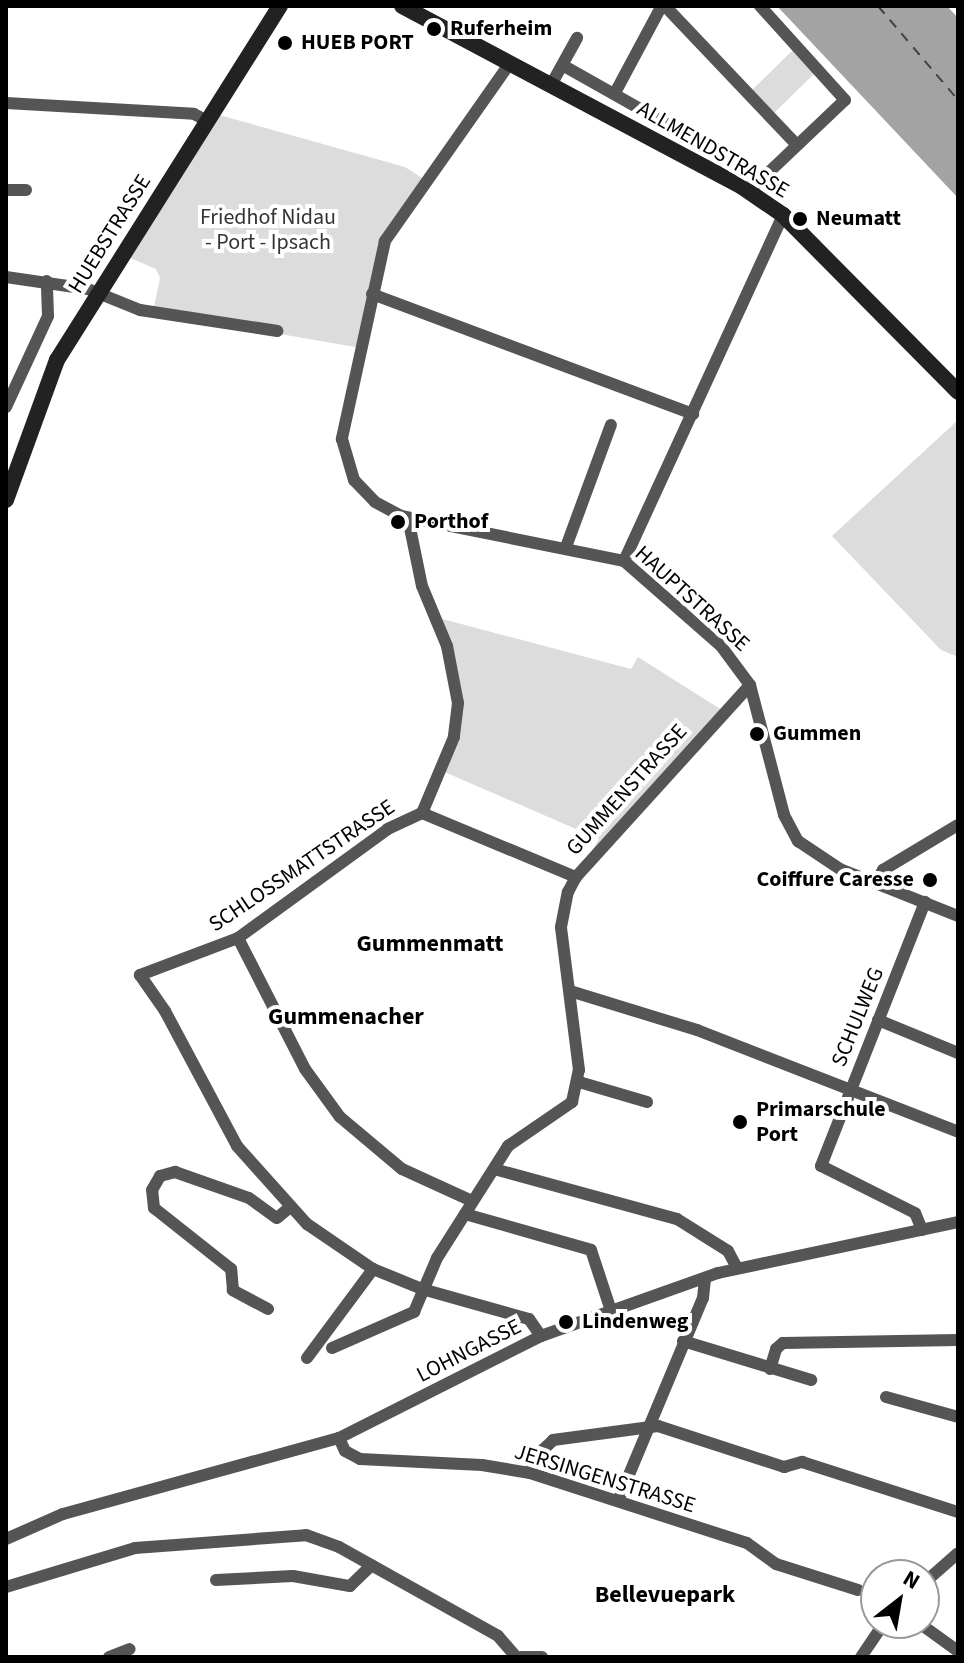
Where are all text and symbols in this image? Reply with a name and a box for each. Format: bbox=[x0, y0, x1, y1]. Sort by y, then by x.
place label: Ruferheim bbox=[450, 16, 552, 42]
marker: Ruferheim bbox=[425, 20, 443, 38]
place label: HUEB PORT bbox=[301, 30, 414, 56]
marker: HUEB PORT bbox=[276, 34, 294, 52]
street label: ALLMENDSTRASSE bbox=[632, 96, 794, 204]
street label: HUEBSTRASSE bbox=[63, 170, 157, 298]
park label: Friedhof Nidau - Port - Ipsach bbox=[200, 204, 336, 256]
place label: Neumatt bbox=[816, 206, 901, 232]
marker: Neumatt bbox=[791, 210, 809, 228]
place label: Porthof bbox=[414, 509, 488, 535]
marker: Porthof bbox=[389, 513, 407, 531]
street label: HAUPTSTRASSE bbox=[629, 541, 755, 657]
street label: GUMMENSTRASSE bbox=[561, 719, 693, 861]
place label: Gummen bbox=[773, 721, 861, 747]
marker: Gummen bbox=[748, 725, 766, 743]
street label: SCHLOSSMATTSTRASSE bbox=[204, 794, 400, 938]
place label: Coiffure Caresse bbox=[756, 867, 914, 893]
marker: Coiffure Caresse bbox=[921, 871, 939, 889]
district label: Gummenmatt bbox=[357, 930, 503, 958]
street label: SCHULWEG bbox=[826, 963, 890, 1071]
district label: Gummenacher bbox=[268, 1003, 424, 1031]
place label: Primarschule Port bbox=[756, 1096, 886, 1148]
marker: Primarschule Port bbox=[731, 1113, 749, 1131]
place label: Lindenweg bbox=[582, 1309, 688, 1335]
street label: LOHNGASSE bbox=[412, 1313, 526, 1389]
marker: Lindenweg bbox=[557, 1313, 575, 1331]
street label: JERSINGENSTRASSE bbox=[511, 1439, 699, 1519]
north arrow bbox=[860, 1559, 940, 1639]
text: N bbox=[897, 1563, 926, 1598]
district label: Bellevuepark bbox=[595, 1581, 735, 1609]

